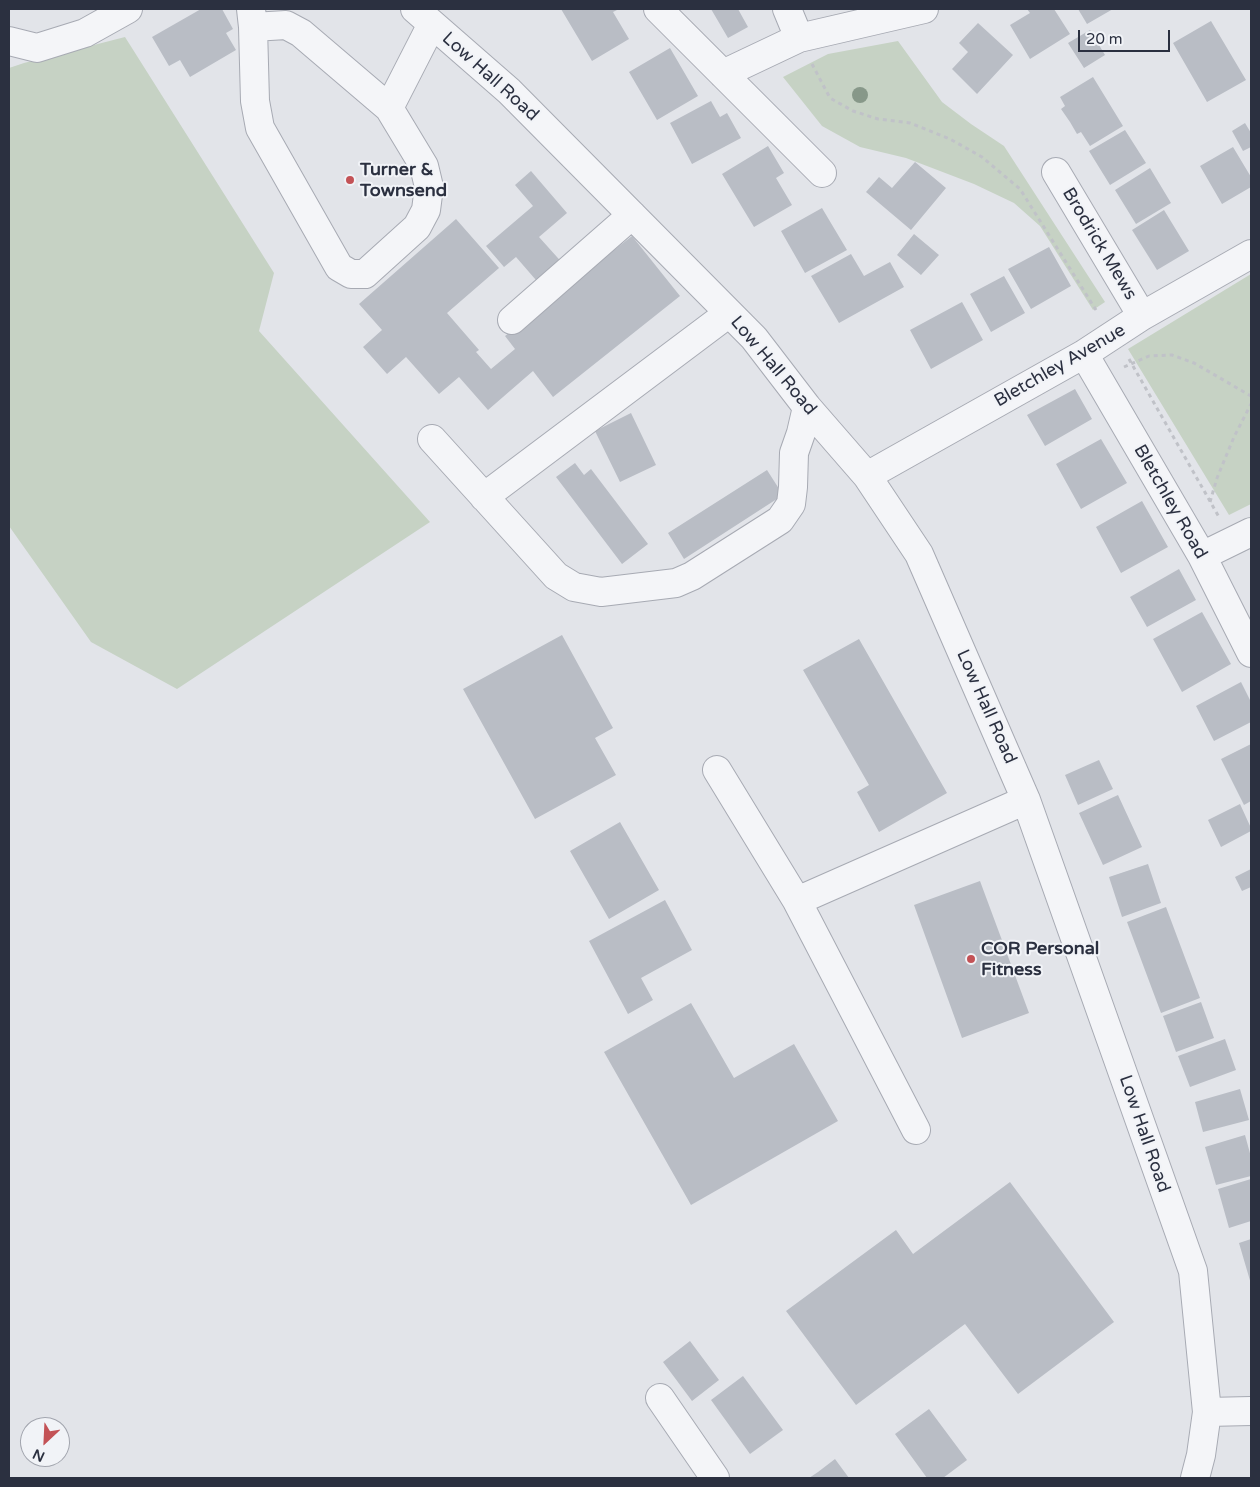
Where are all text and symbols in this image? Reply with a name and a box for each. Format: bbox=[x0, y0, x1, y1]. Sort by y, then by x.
scale bar bbox=[1080, 20, 1172, 52]
street label: Low Hall Road bbox=[437, 28, 543, 126]
text: 20 m bbox=[1086, 30, 1123, 48]
place label: Turner & Townsend bbox=[360, 159, 447, 202]
marker: Turner & Townsend bbox=[344, 174, 356, 186]
street label: Brodrick Mews bbox=[1057, 184, 1141, 304]
street label: Low Hall Road bbox=[725, 312, 821, 420]
street label: Bletchley Avenue bbox=[991, 320, 1129, 412]
street label: Bletchley Road bbox=[1129, 441, 1211, 563]
street label: Low Hall Road bbox=[951, 647, 1021, 767]
place label: COR Personal Fitness bbox=[981, 938, 1099, 981]
marker: COR Personal Fitness bbox=[965, 953, 977, 965]
street label: Low Hall Road bbox=[1114, 1072, 1174, 1196]
north arrow bbox=[20, 1417, 70, 1467]
text: N bbox=[30, 1445, 48, 1465]

